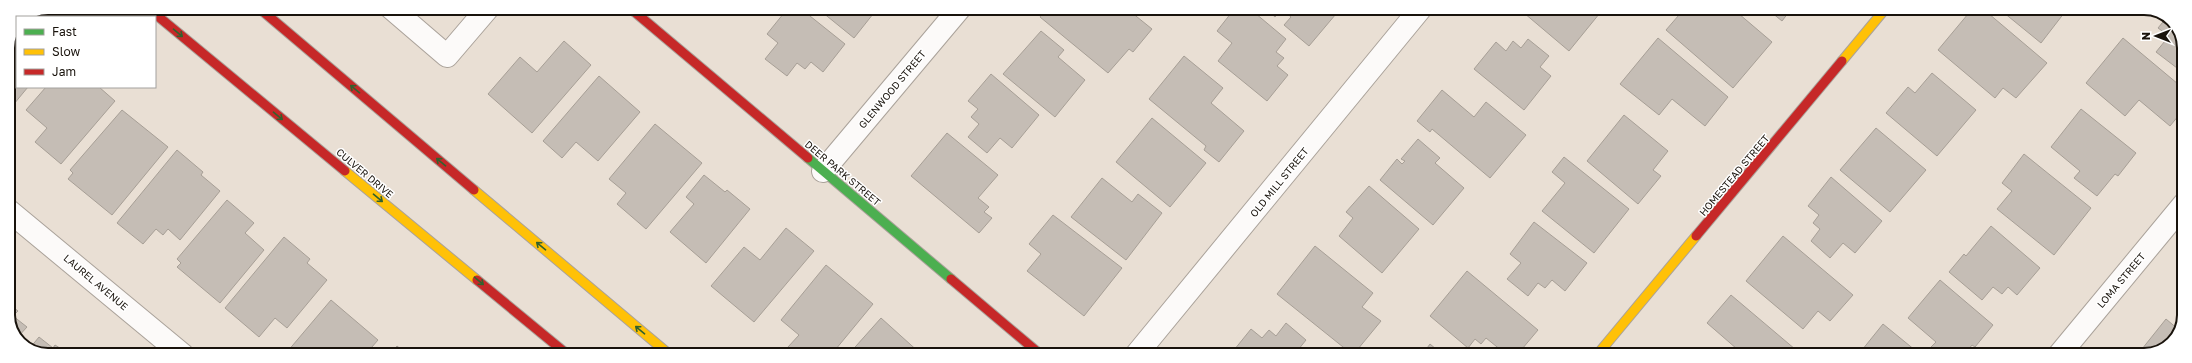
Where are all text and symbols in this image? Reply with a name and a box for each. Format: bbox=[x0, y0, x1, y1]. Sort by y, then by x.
legend bbox=[16, 16, 156, 88]
north arrow bbox=[2136, 16, 2176, 56]
text: Fast bbox=[52, 24, 77, 39]
one-way arrow bbox=[172, 28, 183, 37]
text: N bbox=[2139, 32, 2152, 40]
text: Slow bbox=[52, 44, 80, 59]
street label: GLENWOOD STREET bbox=[856, 48, 928, 130]
text: Jam bbox=[52, 64, 76, 79]
one-way arrow bbox=[349, 84, 360, 93]
one-way arrow bbox=[273, 111, 283, 120]
street label: HOMESTEAD STREET bbox=[1697, 132, 1771, 218]
street label: DEER PARK STREET bbox=[803, 138, 883, 208]
street label: OLD MILL STREET bbox=[1247, 145, 1311, 219]
street label: CULVER DRIVE bbox=[334, 146, 396, 200]
one-way arrow bbox=[437, 158, 447, 167]
one-way arrow bbox=[373, 194, 384, 203]
one-way arrow bbox=[535, 241, 546, 250]
street label: LOMA STREET bbox=[2094, 250, 2148, 310]
street label: LAUREL AVENUE bbox=[61, 252, 131, 312]
one-way arrow bbox=[473, 276, 484, 285]
one-way arrow bbox=[635, 325, 646, 334]

